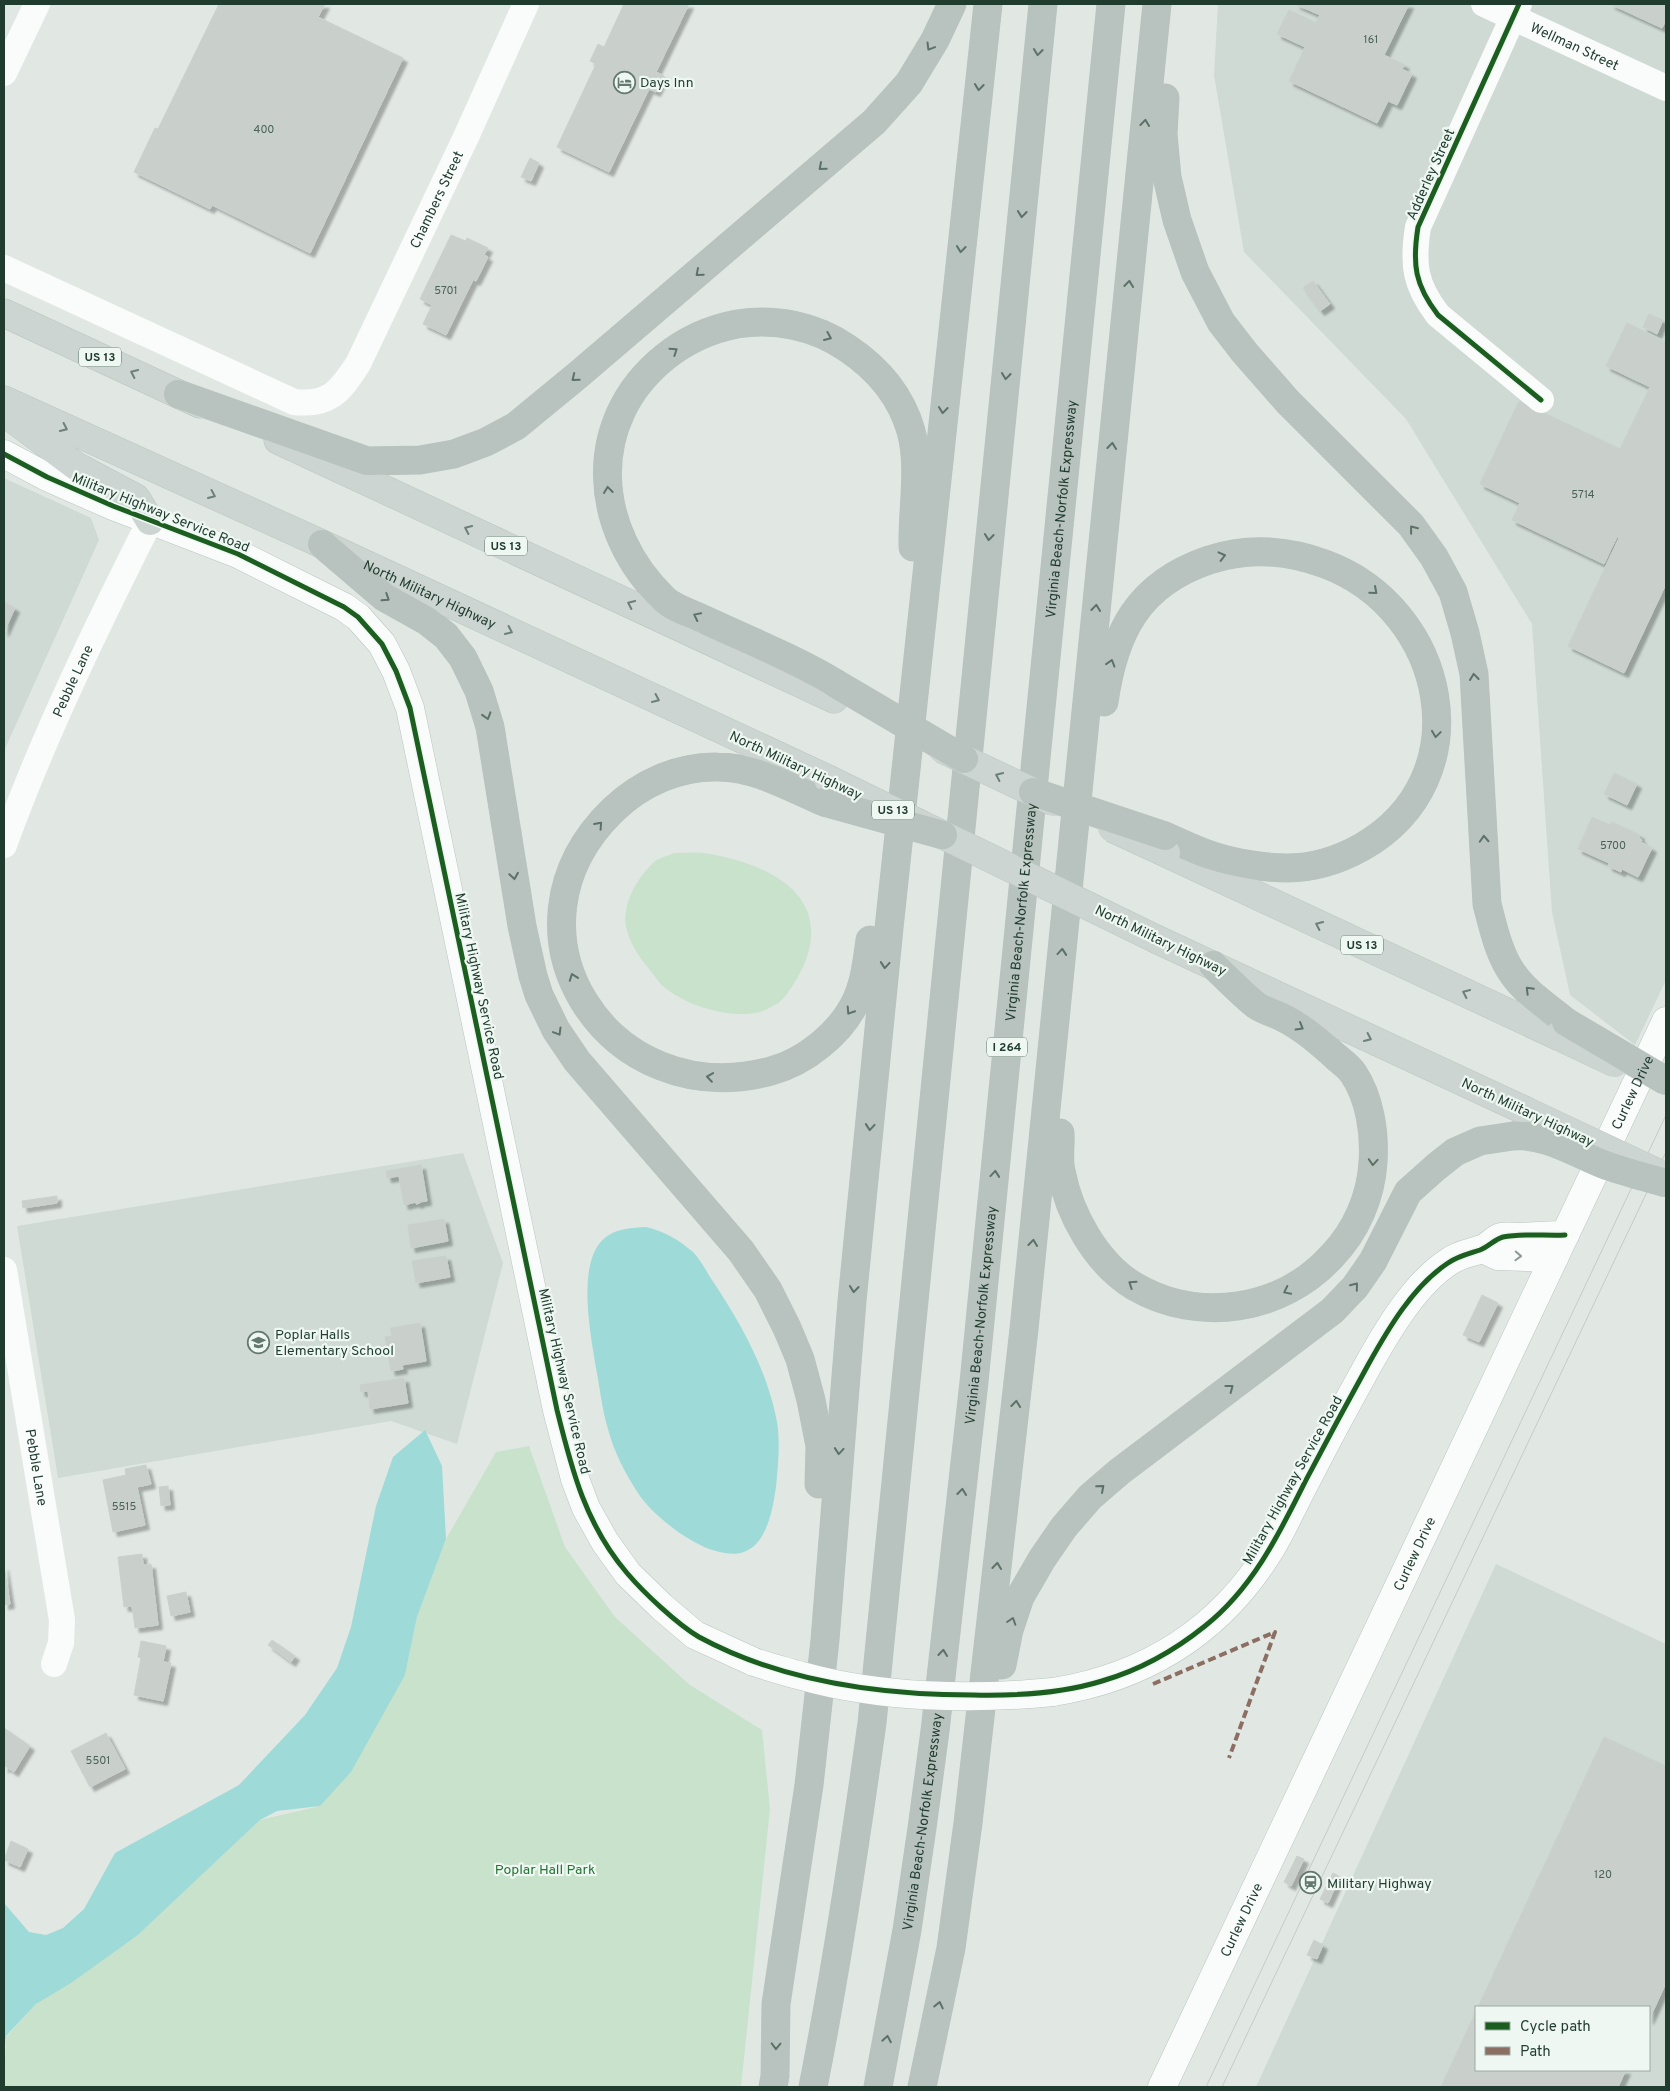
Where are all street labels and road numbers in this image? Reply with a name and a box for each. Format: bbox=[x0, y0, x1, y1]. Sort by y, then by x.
street label: Wellman Street bbox=[1527, 20, 1621, 75]
street label: Adderley Street bbox=[1404, 126, 1459, 223]
street label: Chambers Street bbox=[407, 149, 468, 252]
road number: US 13 bbox=[79, 348, 121, 367]
street label: Virginia Beach-Norfolk Expressway bbox=[1043, 399, 1082, 619]
street label: Military Highway Service Road bbox=[69, 470, 252, 557]
road number: US 13 bbox=[485, 536, 527, 556]
street label: North Military Highway bbox=[360, 557, 498, 634]
street label: Pebble Lane bbox=[50, 642, 98, 720]
street label: North Military Highway bbox=[726, 728, 864, 805]
road number: US 13 bbox=[872, 800, 914, 820]
street label: Virginia Beach-Norfolk Expressway bbox=[1003, 802, 1042, 1022]
street label: Military Highway Service Road bbox=[450, 891, 507, 1081]
street label: North Military Highway bbox=[1092, 902, 1229, 981]
road number: US 13 bbox=[1341, 936, 1383, 954]
road number: I 264 bbox=[987, 1038, 1027, 1056]
street label: Curlew Drive bbox=[1609, 1053, 1658, 1133]
street label: North Military Highway bbox=[1458, 1075, 1596, 1152]
street label: Virginia Beach-Norfolk Expressway bbox=[962, 1205, 1001, 1425]
street label: Military Highway Service Road bbox=[534, 1287, 593, 1476]
street label: Military Highway Service Road bbox=[1240, 1393, 1347, 1568]
street label: Pebble Lane bbox=[20, 1428, 50, 1507]
street label: Curlew Drive bbox=[1391, 1514, 1440, 1594]
street label: Virginia Beach-Norfolk Expressway bbox=[900, 1712, 947, 1932]
street label: Curlew Drive bbox=[1218, 1881, 1267, 1960]

